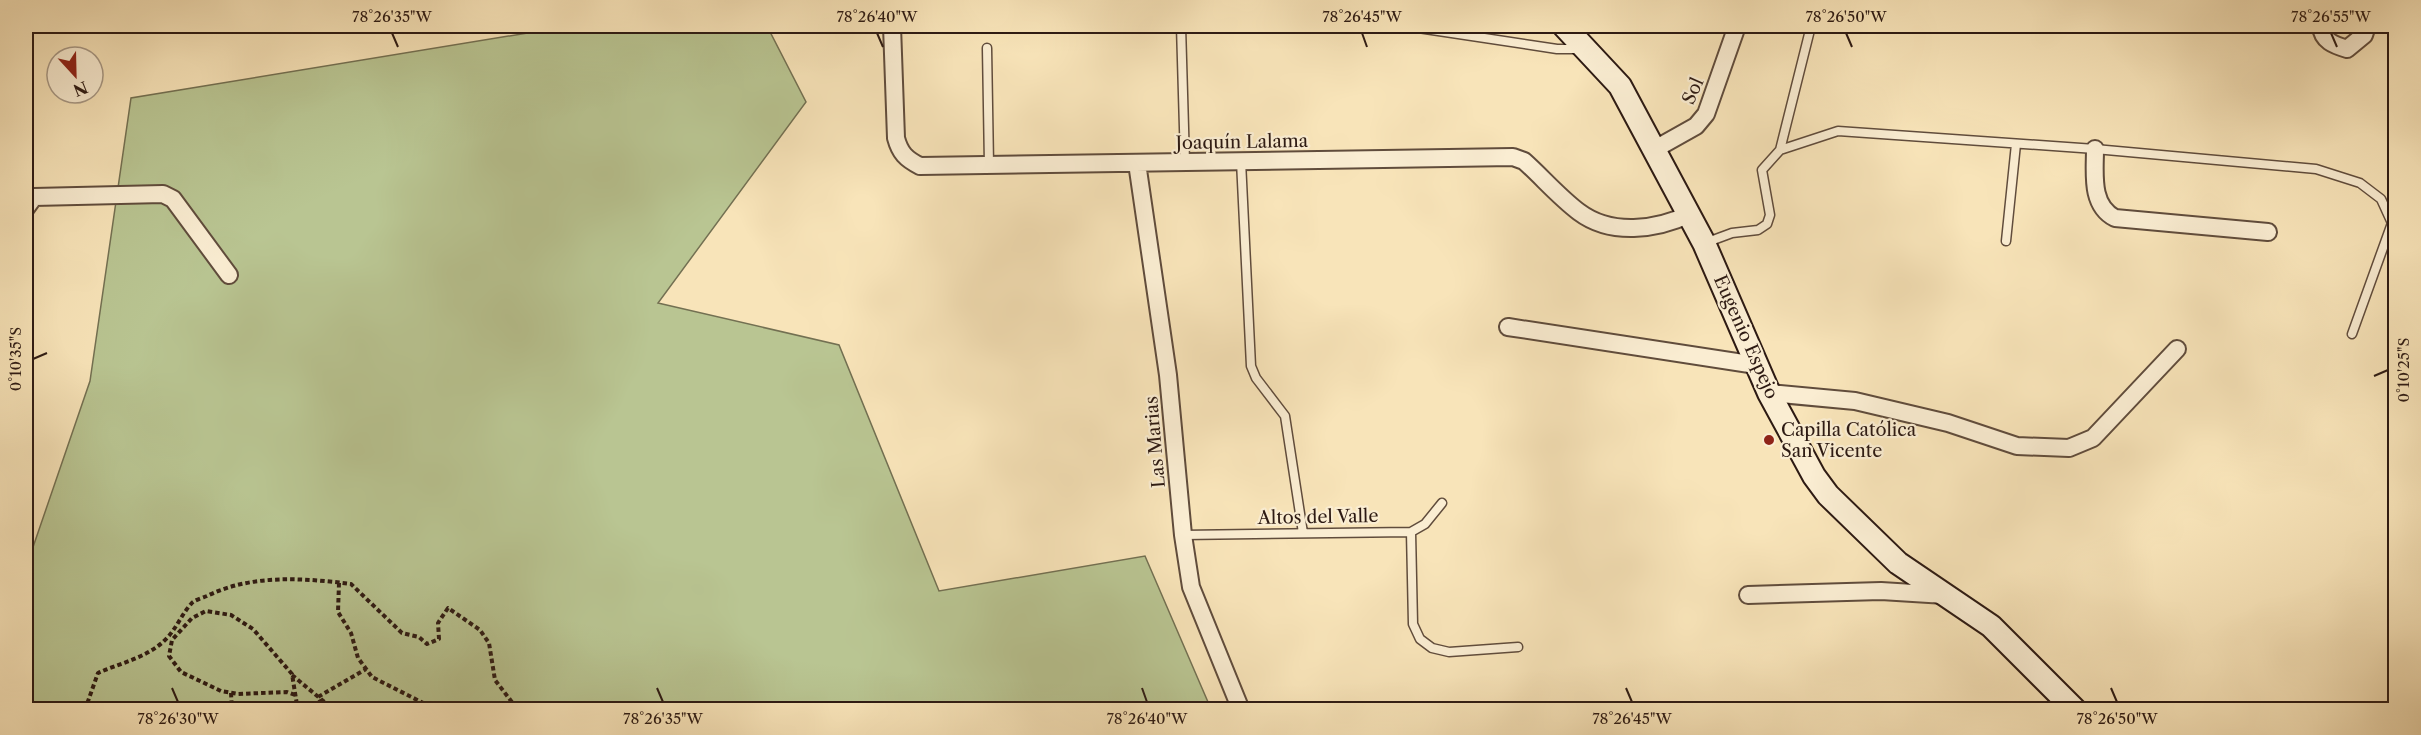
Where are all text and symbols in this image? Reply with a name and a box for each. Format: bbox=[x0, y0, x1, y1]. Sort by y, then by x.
text: 78°26'35"W bbox=[352, 7, 433, 26]
text: 78°26'40"W bbox=[836, 7, 918, 26]
text: 78°26'45"W bbox=[1322, 7, 1402, 26]
text: 78°26'50"W bbox=[1805, 7, 1887, 26]
text: 78°26'55"W bbox=[2291, 7, 2372, 26]
north arrow bbox=[45, 45, 105, 105]
street label: Sol bbox=[1677, 74, 1709, 108]
text: N bbox=[70, 77, 91, 101]
street label: Joaquín Lalama bbox=[1173, 130, 1309, 154]
street label: Eugenio Espejo bbox=[1709, 272, 1783, 402]
text: 0°10'35"S bbox=[6, 327, 25, 391]
text: 0°10'25"S bbox=[2394, 338, 2413, 402]
street label: Las Marias bbox=[1140, 395, 1170, 489]
place label: Capilla Católica San Vicente bbox=[1781, 419, 1917, 462]
marker: Capilla Católica San Vicente bbox=[1762, 433, 1776, 447]
street label: Altos del Valle bbox=[1256, 505, 1379, 529]
text: 78°26'30"W bbox=[137, 709, 219, 728]
text: 78°26'35"W bbox=[623, 709, 704, 728]
text: 78°26'40"W bbox=[1106, 709, 1188, 728]
text: 78°26'45"W bbox=[1592, 709, 1672, 728]
text: 78°26'50"W bbox=[2076, 709, 2158, 728]

